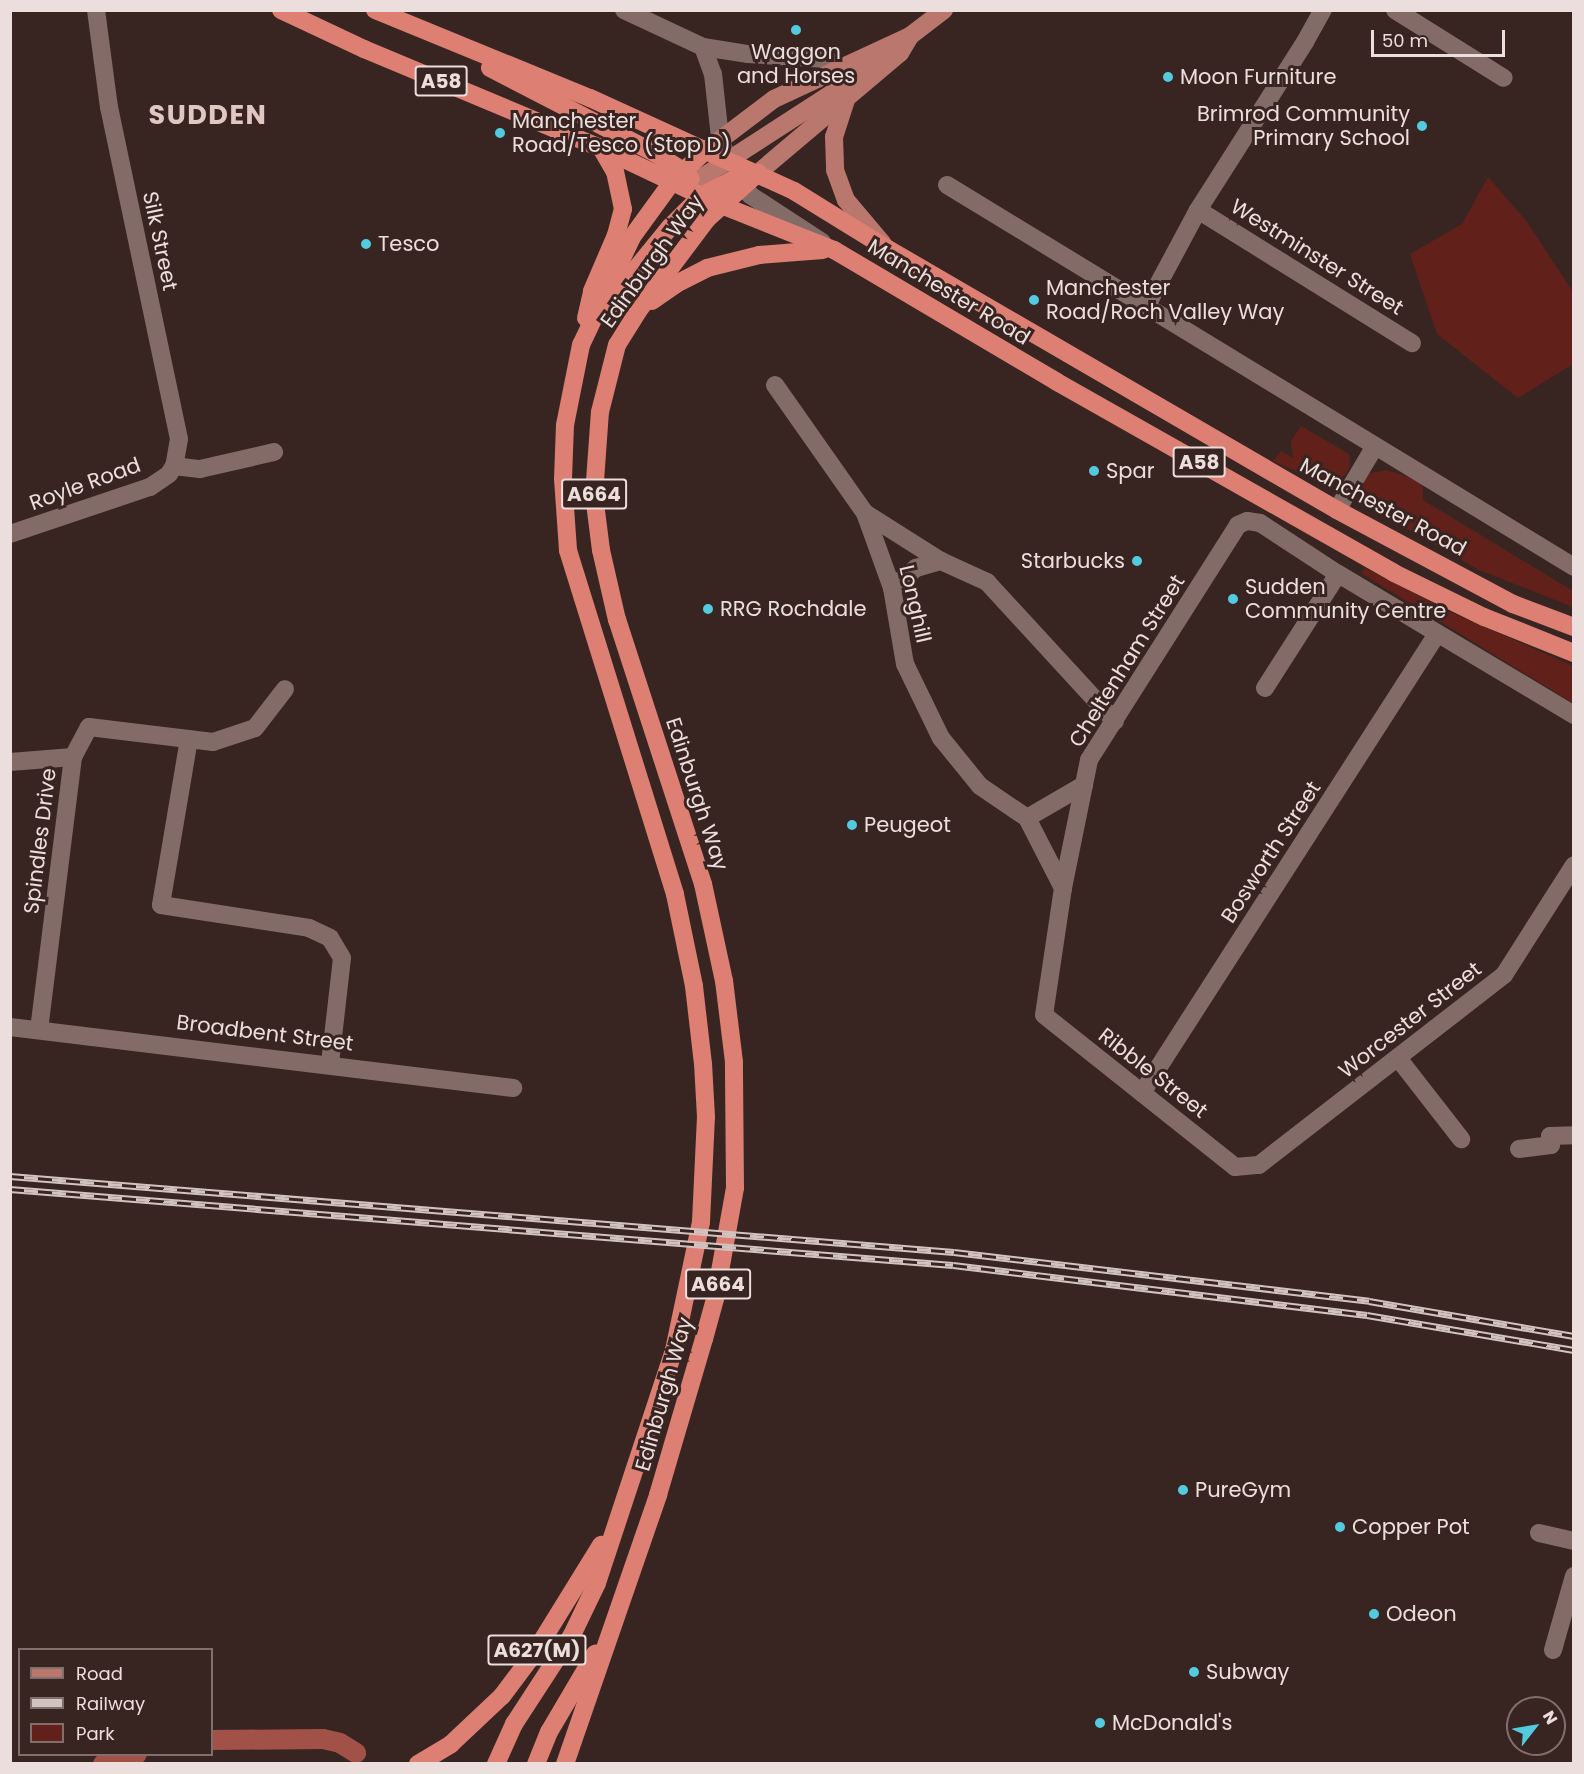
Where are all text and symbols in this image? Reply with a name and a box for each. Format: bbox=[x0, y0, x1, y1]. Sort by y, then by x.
scale bar bbox=[1374, 18, 1508, 56]
marker: Waggon and Horses bbox=[789, 23, 803, 37]
text: 50 m bbox=[1382, 28, 1428, 53]
place label: Waggon and Horses bbox=[737, 39, 855, 89]
road number: A58 bbox=[414, 64, 468, 98]
place label: Moon Furniture bbox=[1180, 64, 1336, 90]
marker: Moon Furniture bbox=[1161, 70, 1175, 84]
district label: SUDDEN bbox=[149, 99, 267, 131]
place label: Brimrod Community Primary School bbox=[1197, 101, 1410, 151]
place label: Manchester Road/Tesco (Stop D) bbox=[512, 108, 731, 158]
marker: Brimrod Community Primary School bbox=[1415, 119, 1429, 133]
marker: Manchester Road/Tesco (Stop D) bbox=[493, 126, 507, 140]
street label: Silk Street bbox=[137, 189, 183, 293]
street label: Edinburgh Way bbox=[595, 189, 709, 333]
street label: Westminster Street bbox=[1226, 194, 1408, 320]
place label: Tesco bbox=[378, 231, 440, 257]
street label: Manchester Road bbox=[863, 234, 1035, 350]
marker: Tesco bbox=[359, 237, 373, 251]
place label: Manchester Road/Roch Valley Way bbox=[1046, 275, 1284, 325]
marker: Manchester Road/Roch Valley Way bbox=[1027, 293, 1041, 307]
road number: A58 bbox=[1172, 445, 1226, 479]
street label: Royle Road bbox=[26, 452, 144, 516]
street label: Manchester Road bbox=[1296, 453, 1470, 561]
place label: Spar bbox=[1106, 458, 1155, 484]
marker: Spar bbox=[1087, 464, 1101, 478]
road number: A664 bbox=[561, 477, 627, 511]
place label: Starbucks bbox=[1021, 548, 1125, 574]
marker: Starbucks bbox=[1130, 554, 1144, 568]
street label: Longhill bbox=[894, 563, 936, 645]
street label: Cheltenham Street bbox=[1064, 570, 1190, 752]
place label: Sudden Community Centre bbox=[1245, 574, 1446, 624]
marker: Sudden Community Centre bbox=[1226, 592, 1240, 606]
place label: RRG Rochdale bbox=[720, 596, 866, 622]
marker: RRG Rochdale bbox=[701, 602, 715, 616]
street label: Edinburgh Way bbox=[660, 715, 734, 873]
street label: Spindles Drive bbox=[19, 767, 61, 915]
street label: Bosworth Street bbox=[1216, 776, 1326, 928]
place label: Peugeot bbox=[864, 812, 951, 838]
marker: Peugeot bbox=[845, 818, 859, 832]
street label: Worcester Street bbox=[1334, 956, 1486, 1084]
street label: Broadbent Street bbox=[175, 1010, 355, 1056]
street label: Ribble Street bbox=[1093, 1023, 1213, 1123]
road number: A664 bbox=[685, 1267, 751, 1301]
street label: Edinburgh Way bbox=[630, 1314, 698, 1474]
place label: PureGym bbox=[1195, 1477, 1291, 1503]
marker: PureGym bbox=[1176, 1483, 1190, 1497]
place label: Copper Pot bbox=[1352, 1514, 1470, 1540]
marker: Copper Pot bbox=[1333, 1520, 1347, 1534]
place label: Odeon bbox=[1386, 1601, 1457, 1627]
marker: Odeon bbox=[1367, 1607, 1381, 1621]
road number: A627(M) bbox=[486, 1633, 588, 1667]
legend bbox=[18, 1648, 213, 1756]
place label: Subway bbox=[1206, 1659, 1289, 1685]
text: Road bbox=[76, 1661, 123, 1686]
marker: Subway bbox=[1187, 1665, 1201, 1679]
text: Railway bbox=[76, 1691, 145, 1716]
north arrow bbox=[1506, 1696, 1566, 1756]
text: N bbox=[1537, 1706, 1563, 1729]
place label: McDonald's bbox=[1112, 1710, 1232, 1736]
marker: McDonald's bbox=[1093, 1716, 1107, 1730]
text: Park bbox=[76, 1721, 115, 1746]

